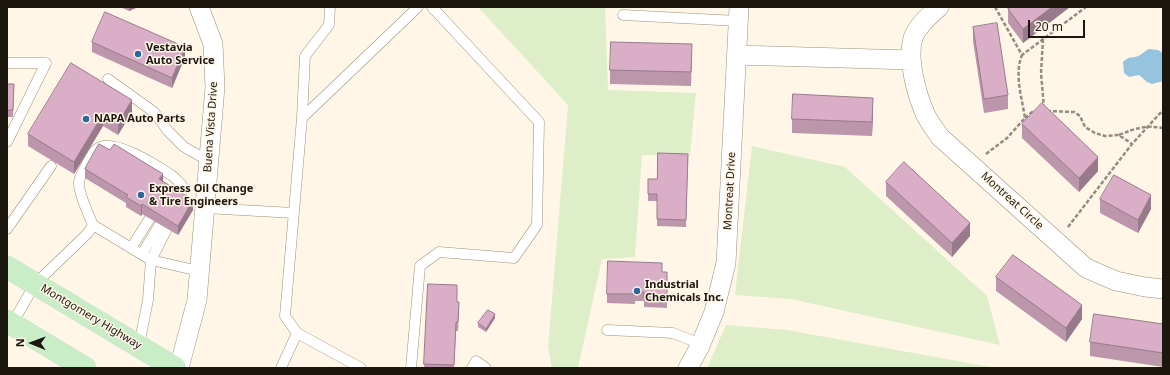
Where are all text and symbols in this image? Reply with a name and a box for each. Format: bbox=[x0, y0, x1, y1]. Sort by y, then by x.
scale bar bbox=[1030, 12, 1087, 38]
text: 20 m bbox=[1035, 18, 1063, 35]
place label: Vestavia Auto Service bbox=[146, 41, 215, 67]
marker: Vestavia Auto Service bbox=[133, 49, 143, 59]
street label: Buena Vista Drive bbox=[201, 81, 221, 173]
place label: NAPA Auto Parts bbox=[94, 112, 185, 126]
marker: NAPA Auto Parts bbox=[81, 114, 91, 124]
street label: Montreat Drive bbox=[721, 152, 739, 230]
street label: Montreat Circle bbox=[978, 170, 1046, 232]
place label: Express Oil Change & Tire Engineers bbox=[149, 182, 253, 208]
marker: Express Oil Change & Tire Engineers bbox=[136, 190, 146, 200]
place label: Industrial Chemicals Inc. bbox=[645, 278, 724, 304]
street label: Montgomery Highway bbox=[38, 282, 144, 352]
marker: Industrial Chemicals Inc. bbox=[632, 286, 642, 296]
north arrow bbox=[12, 323, 52, 363]
text: N bbox=[12, 338, 27, 347]

